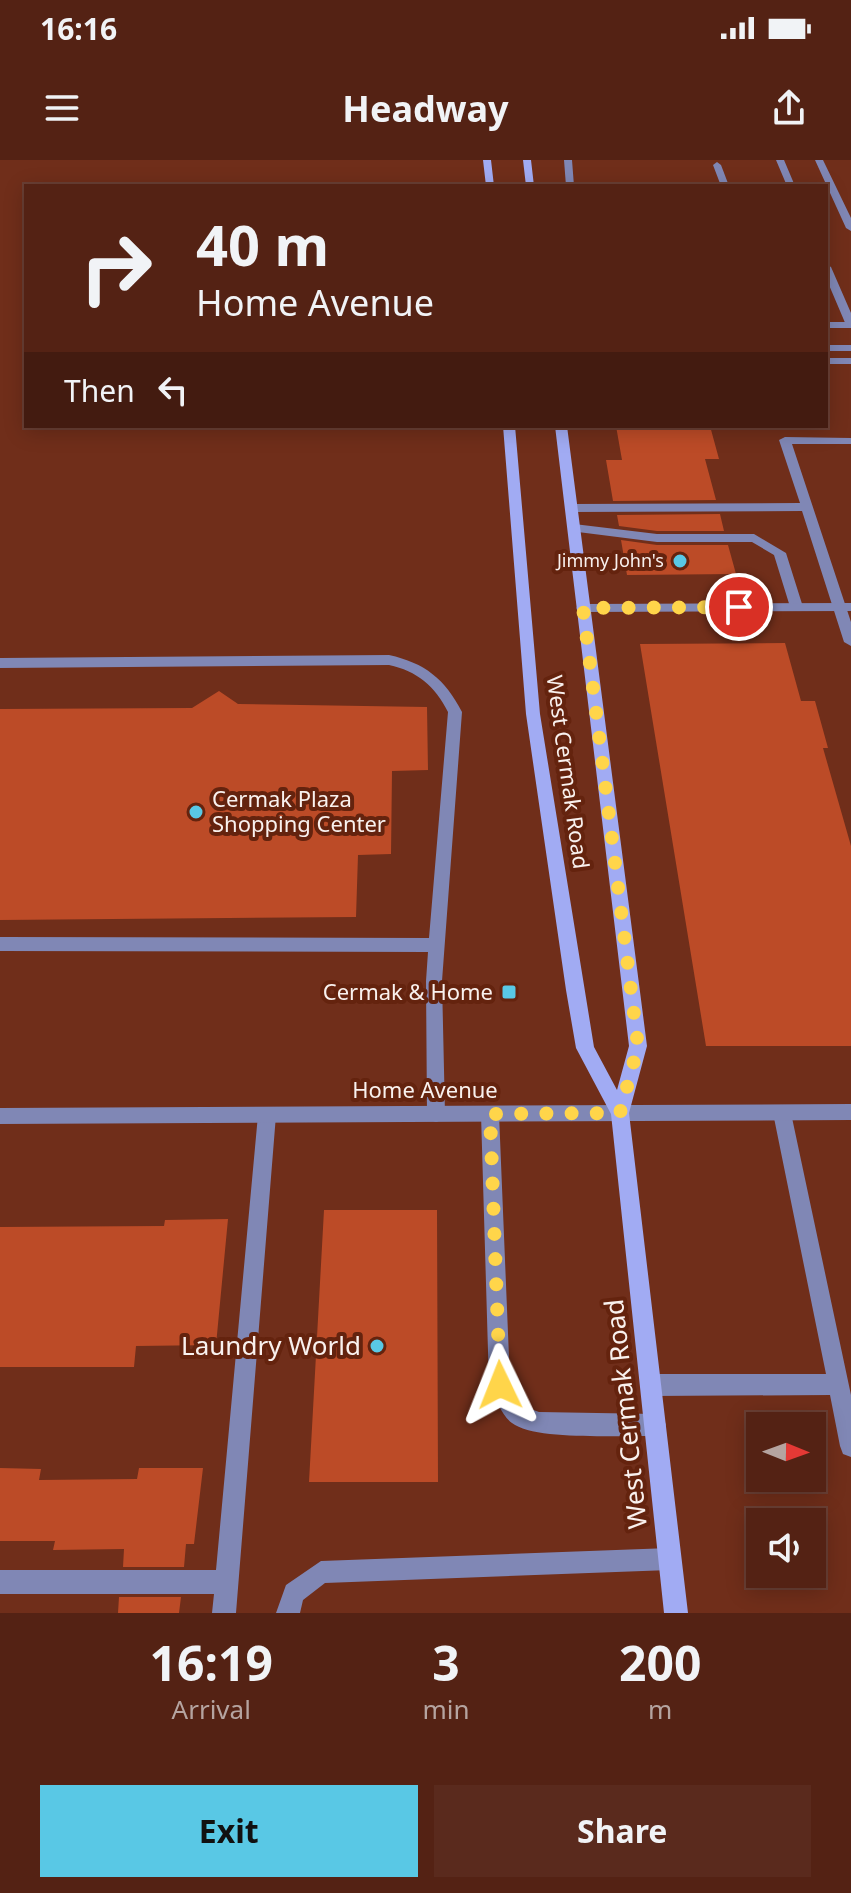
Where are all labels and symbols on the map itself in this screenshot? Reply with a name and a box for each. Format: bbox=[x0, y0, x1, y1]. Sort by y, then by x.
place label: Jimmy John's bbox=[555, 548, 664, 572]
marker: Jimmy John's bbox=[671, 552, 689, 570]
pin bbox=[705, 573, 773, 641]
street label: West Cermak Road bbox=[541, 673, 597, 871]
place label: Cermak Plaza Shopping Center bbox=[212, 783, 386, 838]
marker: Cermak Plaza Shopping Center bbox=[187, 803, 205, 821]
place label: Cermak & Home bbox=[323, 976, 493, 1006]
marker: Cermak & Home bbox=[500, 983, 518, 1001]
street label: Home Avenue bbox=[352, 1074, 498, 1104]
street label: West Cermak Road bbox=[595, 1297, 655, 1531]
place label: Laundry World bbox=[181, 1327, 361, 1363]
marker: Laundry World bbox=[368, 1337, 386, 1355]
position arrow bbox=[458, 1343, 542, 1427]
north arrow bbox=[746, 1412, 826, 1492]

